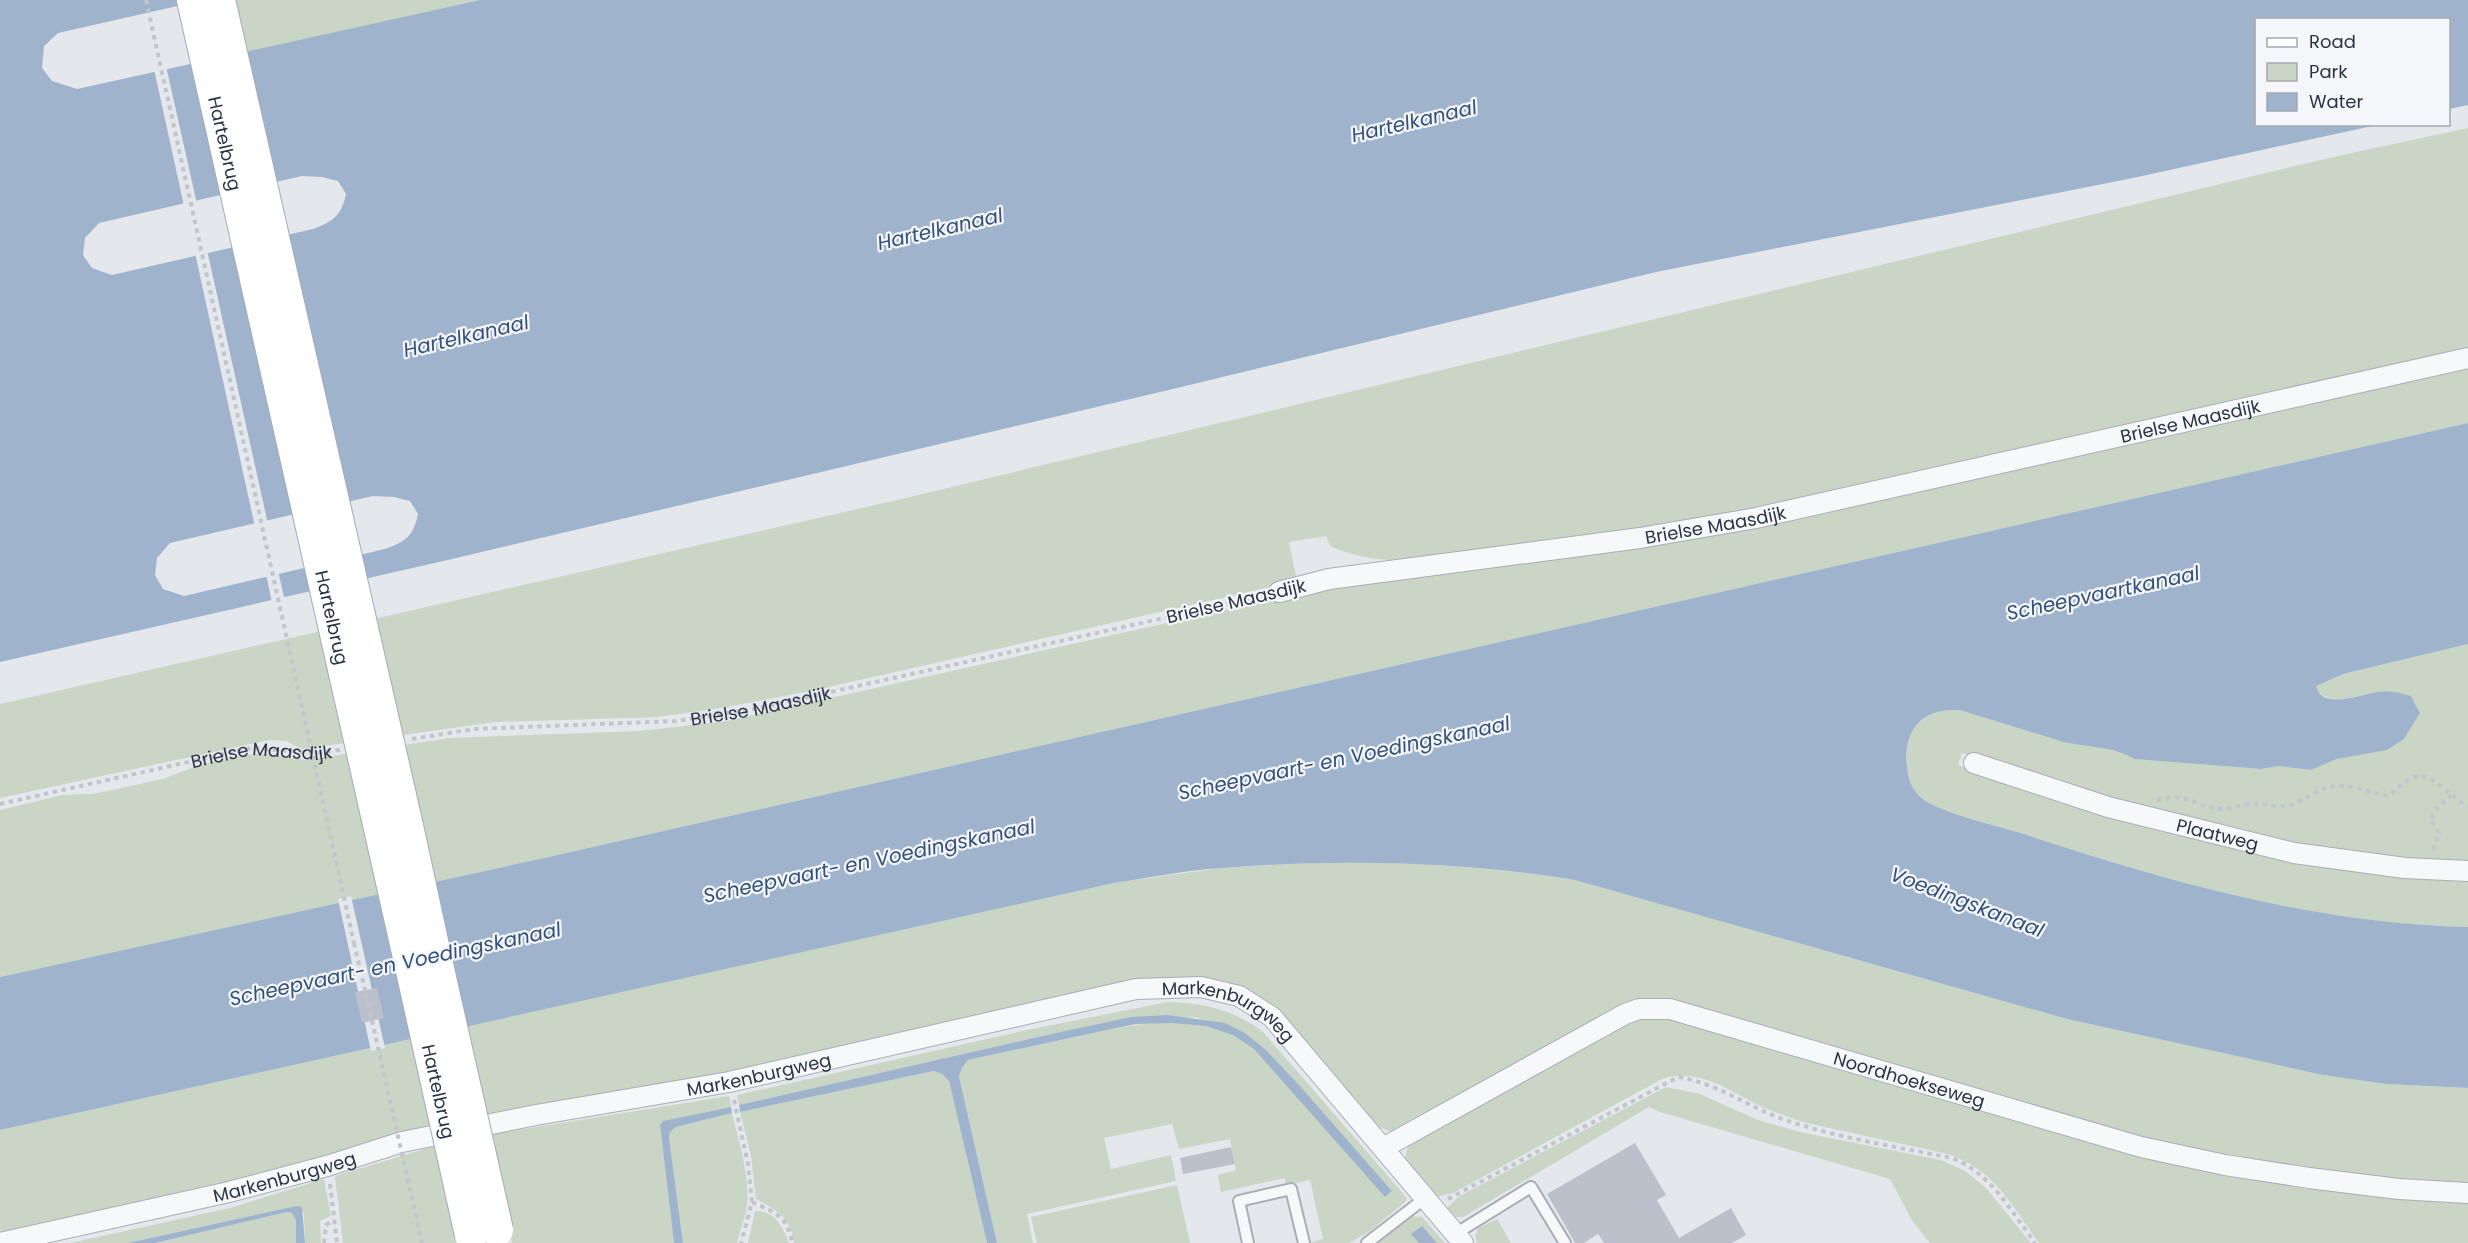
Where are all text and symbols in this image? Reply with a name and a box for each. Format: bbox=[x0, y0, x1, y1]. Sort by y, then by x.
legend bbox=[2255, 18, 2450, 126]
text: Road bbox=[2309, 29, 2356, 54]
text: Park bbox=[2309, 59, 2348, 84]
text: Water bbox=[2309, 89, 2363, 114]
water label: Hartelkanaal bbox=[1348, 93, 1480, 149]
street label: Hartelbrug bbox=[203, 94, 248, 193]
water label: Hartelkanaal bbox=[874, 201, 1006, 257]
water label: Hartelkanaal bbox=[400, 308, 532, 364]
street label: Brielse Maasdijk bbox=[2118, 392, 2263, 448]
street label: Brielse Maasdijk bbox=[1643, 499, 1789, 549]
water label: Scheepvaartkanaal bbox=[2004, 559, 2202, 627]
street label: Hartelbrug bbox=[310, 568, 355, 667]
street label: Brielse Maasdijk bbox=[1164, 573, 1309, 629]
street label: Brielse Maasdijk bbox=[689, 680, 834, 731]
water label: Scheepvaart- en Voedingskanaal bbox=[1176, 709, 1513, 807]
street label: Brielse Maasdijk bbox=[188, 735, 334, 774]
water label: Scheepvaart- en Voedingskanaal bbox=[701, 812, 1038, 910]
street label: Plaatweg bbox=[2174, 812, 2261, 856]
water label: Voedingskanaal bbox=[1886, 860, 2048, 944]
water label: Scheepvaart- en Voedingskanaal bbox=[227, 915, 564, 1013]
street label: Markenburgweg bbox=[1161, 974, 1301, 1048]
street label: Hartelbrug bbox=[416, 1042, 462, 1141]
street label: Noordhoekseweg bbox=[1831, 1045, 1988, 1113]
street label: Markenburgweg bbox=[685, 1047, 833, 1102]
street label: Markenburgweg bbox=[211, 1145, 359, 1208]

